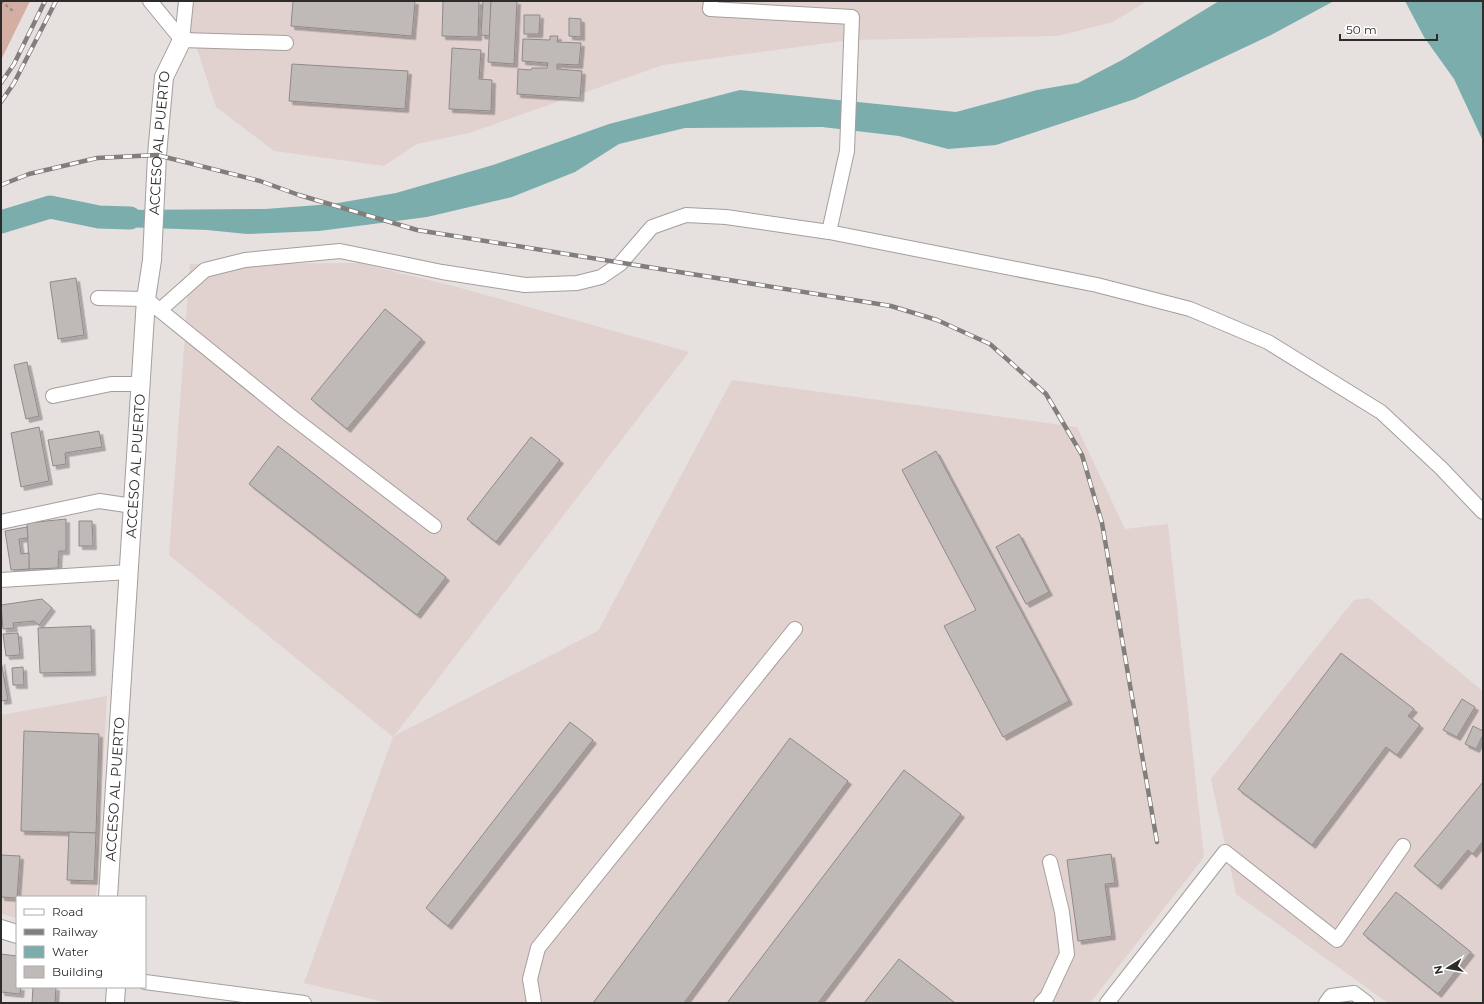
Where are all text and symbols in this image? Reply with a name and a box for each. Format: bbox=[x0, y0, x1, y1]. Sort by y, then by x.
scale bar bbox=[1340, 16, 1437, 42]
text: 50 m bbox=[1346, 22, 1377, 37]
street label: ACCESO AL PUERTO bbox=[145, 67, 175, 216]
street label: ACCESO AL PUERTO bbox=[122, 393, 149, 539]
street label: ACCESO AL PUERTO bbox=[101, 716, 128, 862]
legend bbox=[16, 896, 146, 988]
text: Road bbox=[52, 904, 83, 919]
text: Railway bbox=[52, 924, 98, 939]
text: Water bbox=[52, 944, 89, 959]
north arrow bbox=[1428, 948, 1468, 988]
text: Building bbox=[52, 964, 103, 979]
text: N bbox=[1430, 964, 1446, 976]

